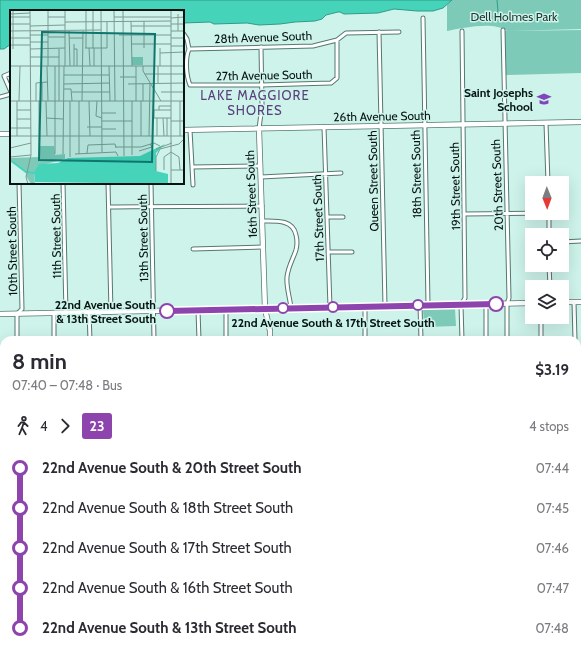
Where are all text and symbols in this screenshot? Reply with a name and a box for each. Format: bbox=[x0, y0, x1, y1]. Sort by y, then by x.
park label: Dell Holmes Park bbox=[471, 9, 558, 24]
inset map bbox=[10, 10, 184, 184]
street label: 28th Avenue South bbox=[214, 28, 312, 46]
street label: 27th Avenue South bbox=[215, 67, 313, 83]
place label: Saint Josephs School bbox=[464, 85, 533, 114]
district label: LAKE MAGGIORE SHORES bbox=[200, 87, 310, 118]
school or university icon: Saint Josephs School bbox=[536, 91, 552, 107]
street label: 26th Avenue South bbox=[333, 108, 431, 124]
street label: Queen Street South bbox=[365, 130, 381, 232]
street label: 18th Street South bbox=[408, 130, 424, 218]
street label: 20th Street South bbox=[488, 139, 506, 231]
street label: 19th Street South bbox=[447, 142, 463, 230]
street label: 16th Street South bbox=[242, 150, 260, 238]
street label: 17th Street South bbox=[309, 174, 327, 262]
north arrow bbox=[525, 176, 569, 220]
map controls bbox=[525, 176, 569, 324]
street label: 11th Street South bbox=[48, 193, 64, 279]
street label: 13th Street South bbox=[135, 194, 151, 282]
street label: 10th Street South bbox=[4, 206, 20, 296]
button: locate bbox=[525, 228, 569, 272]
button: layers bbox=[525, 280, 569, 324]
unlabelled marker bbox=[488, 296, 504, 312]
place label: 22nd Avenue South & 13th Street South bbox=[55, 297, 156, 326]
unlabelled marker bbox=[412, 299, 424, 311]
marker: 22nd Avenue South & 17th Street South bbox=[327, 301, 339, 313]
unlabelled marker bbox=[277, 302, 289, 314]
marker: 22nd Avenue South & 13th Street South bbox=[159, 303, 175, 319]
place label: 22nd Avenue South & 17th Street South bbox=[231, 315, 435, 330]
text: 8 min bbox=[12, 348, 67, 375]
text: $3.19 bbox=[535, 361, 569, 379]
text: 07:40 – 07:48 · Bus bbox=[12, 377, 122, 393]
icon: walk bbox=[12, 415, 34, 437]
icon: forward bbox=[54, 415, 76, 437]
text: 23 bbox=[90, 417, 104, 435]
text: 4 bbox=[40, 418, 48, 434]
text: 4 stops bbox=[529, 418, 569, 434]
text: 22nd Avenue South & 20th Street South bbox=[42, 459, 301, 477]
text: 07:44 bbox=[536, 460, 569, 476]
text: 22nd Avenue South & 18th Street South bbox=[42, 499, 293, 517]
text: 07:45 bbox=[536, 500, 569, 516]
text: 22nd Avenue South & 17th Street South bbox=[42, 539, 292, 557]
text: 07:46 bbox=[536, 540, 569, 556]
text: 22nd Avenue South & 16th Street South bbox=[42, 579, 293, 597]
text: 07:47 bbox=[537, 580, 569, 596]
text: 22nd Avenue South & 13th Street South bbox=[42, 619, 297, 637]
text: 07:48 bbox=[535, 620, 569, 636]

